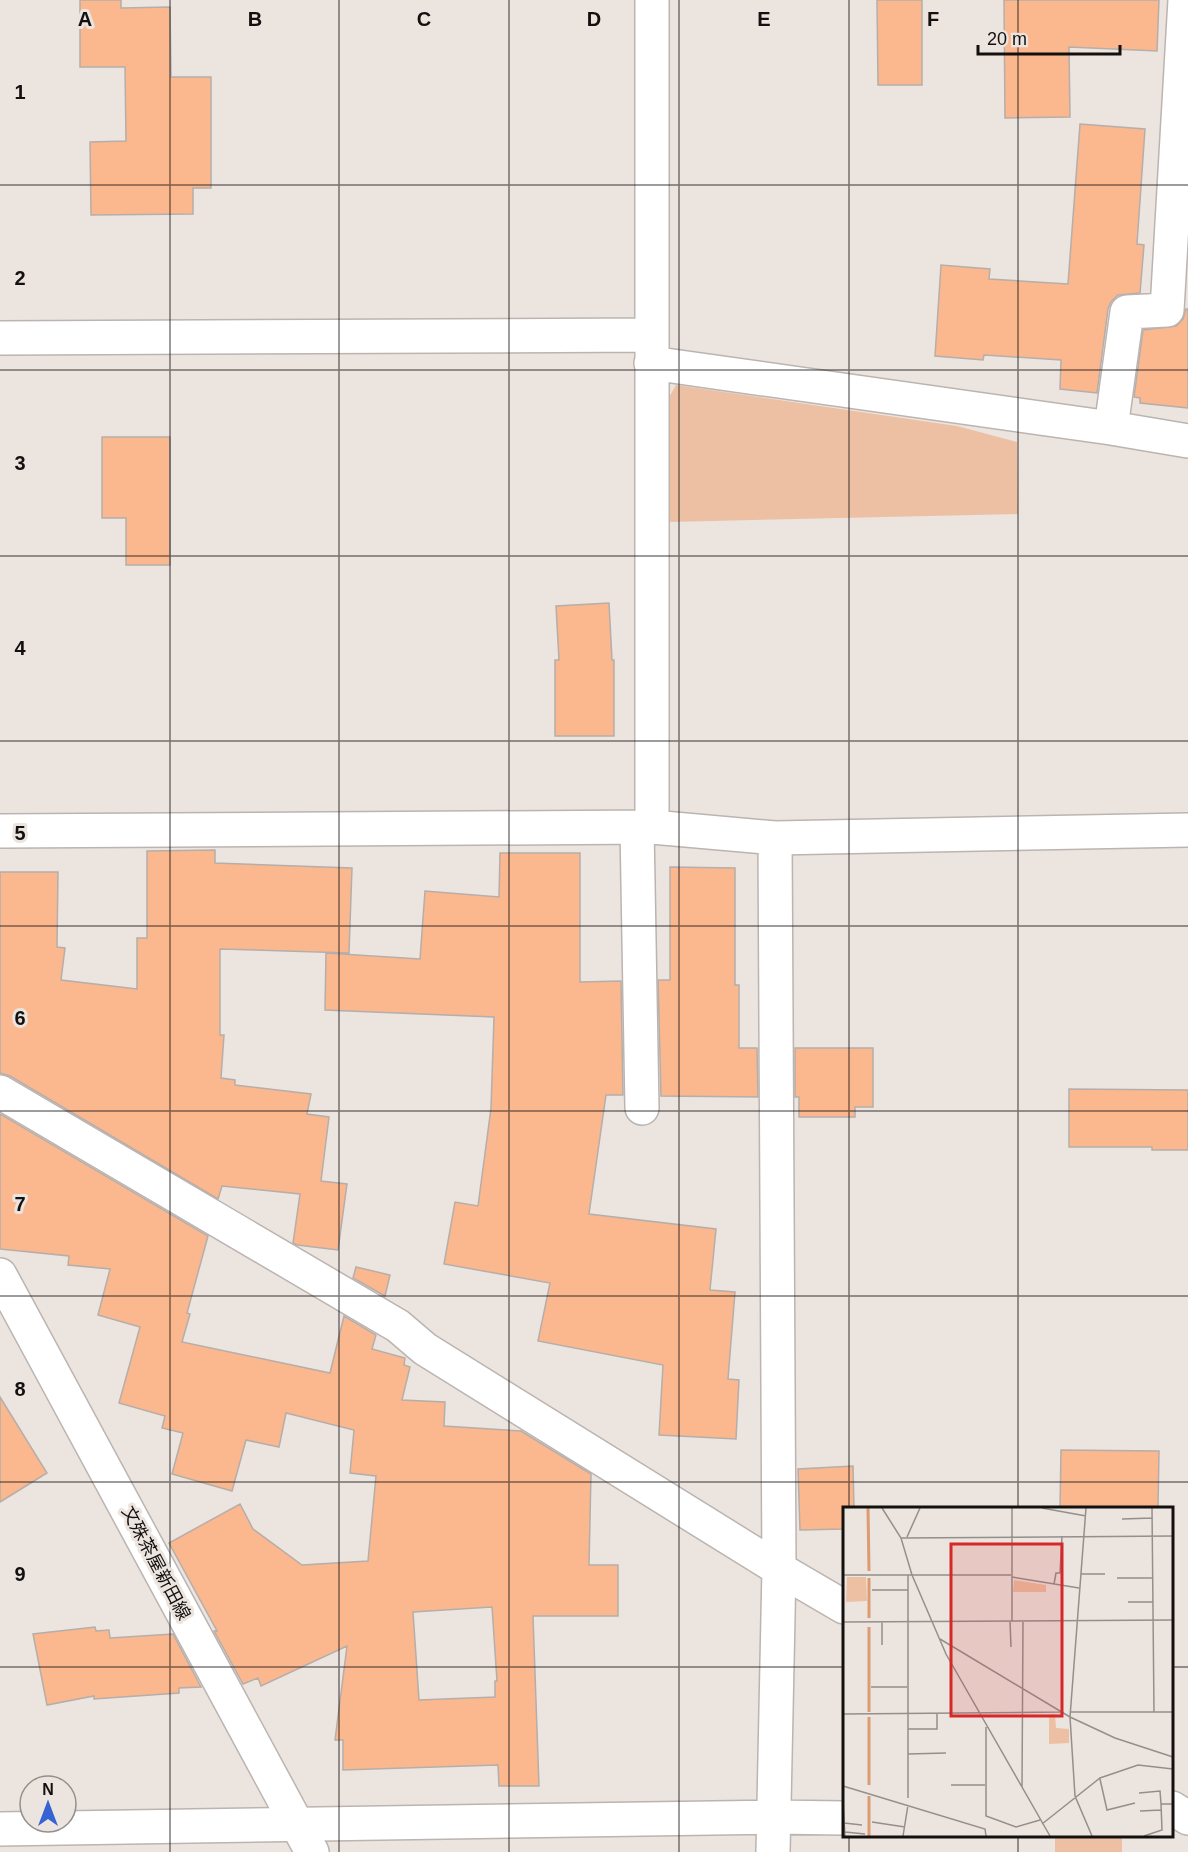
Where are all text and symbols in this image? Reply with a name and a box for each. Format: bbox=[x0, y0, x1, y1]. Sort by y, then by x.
text: A bbox=[78, 8, 92, 30]
text: B bbox=[248, 8, 262, 30]
text: C bbox=[417, 8, 431, 30]
text: D bbox=[587, 8, 601, 30]
text: E bbox=[757, 8, 771, 30]
text: F bbox=[927, 8, 939, 30]
scale bar bbox=[978, 18, 1120, 56]
text: 20 m bbox=[987, 29, 1027, 49]
text: 1 bbox=[14, 81, 26, 103]
text: 2 bbox=[14, 267, 26, 289]
text: 3 bbox=[14, 452, 26, 474]
text: 4 bbox=[14, 637, 26, 659]
text: 5 bbox=[14, 822, 26, 844]
text: 6 bbox=[14, 1007, 26, 1029]
text: 7 bbox=[14, 1193, 26, 1215]
text: 8 bbox=[14, 1378, 26, 1400]
street label: 文殊茶屋新田線 bbox=[118, 1503, 194, 1623]
inset map bbox=[843, 1507, 1173, 1837]
text: 9 bbox=[14, 1563, 26, 1585]
north arrow bbox=[18, 1774, 78, 1834]
text: N bbox=[42, 1781, 54, 1798]

